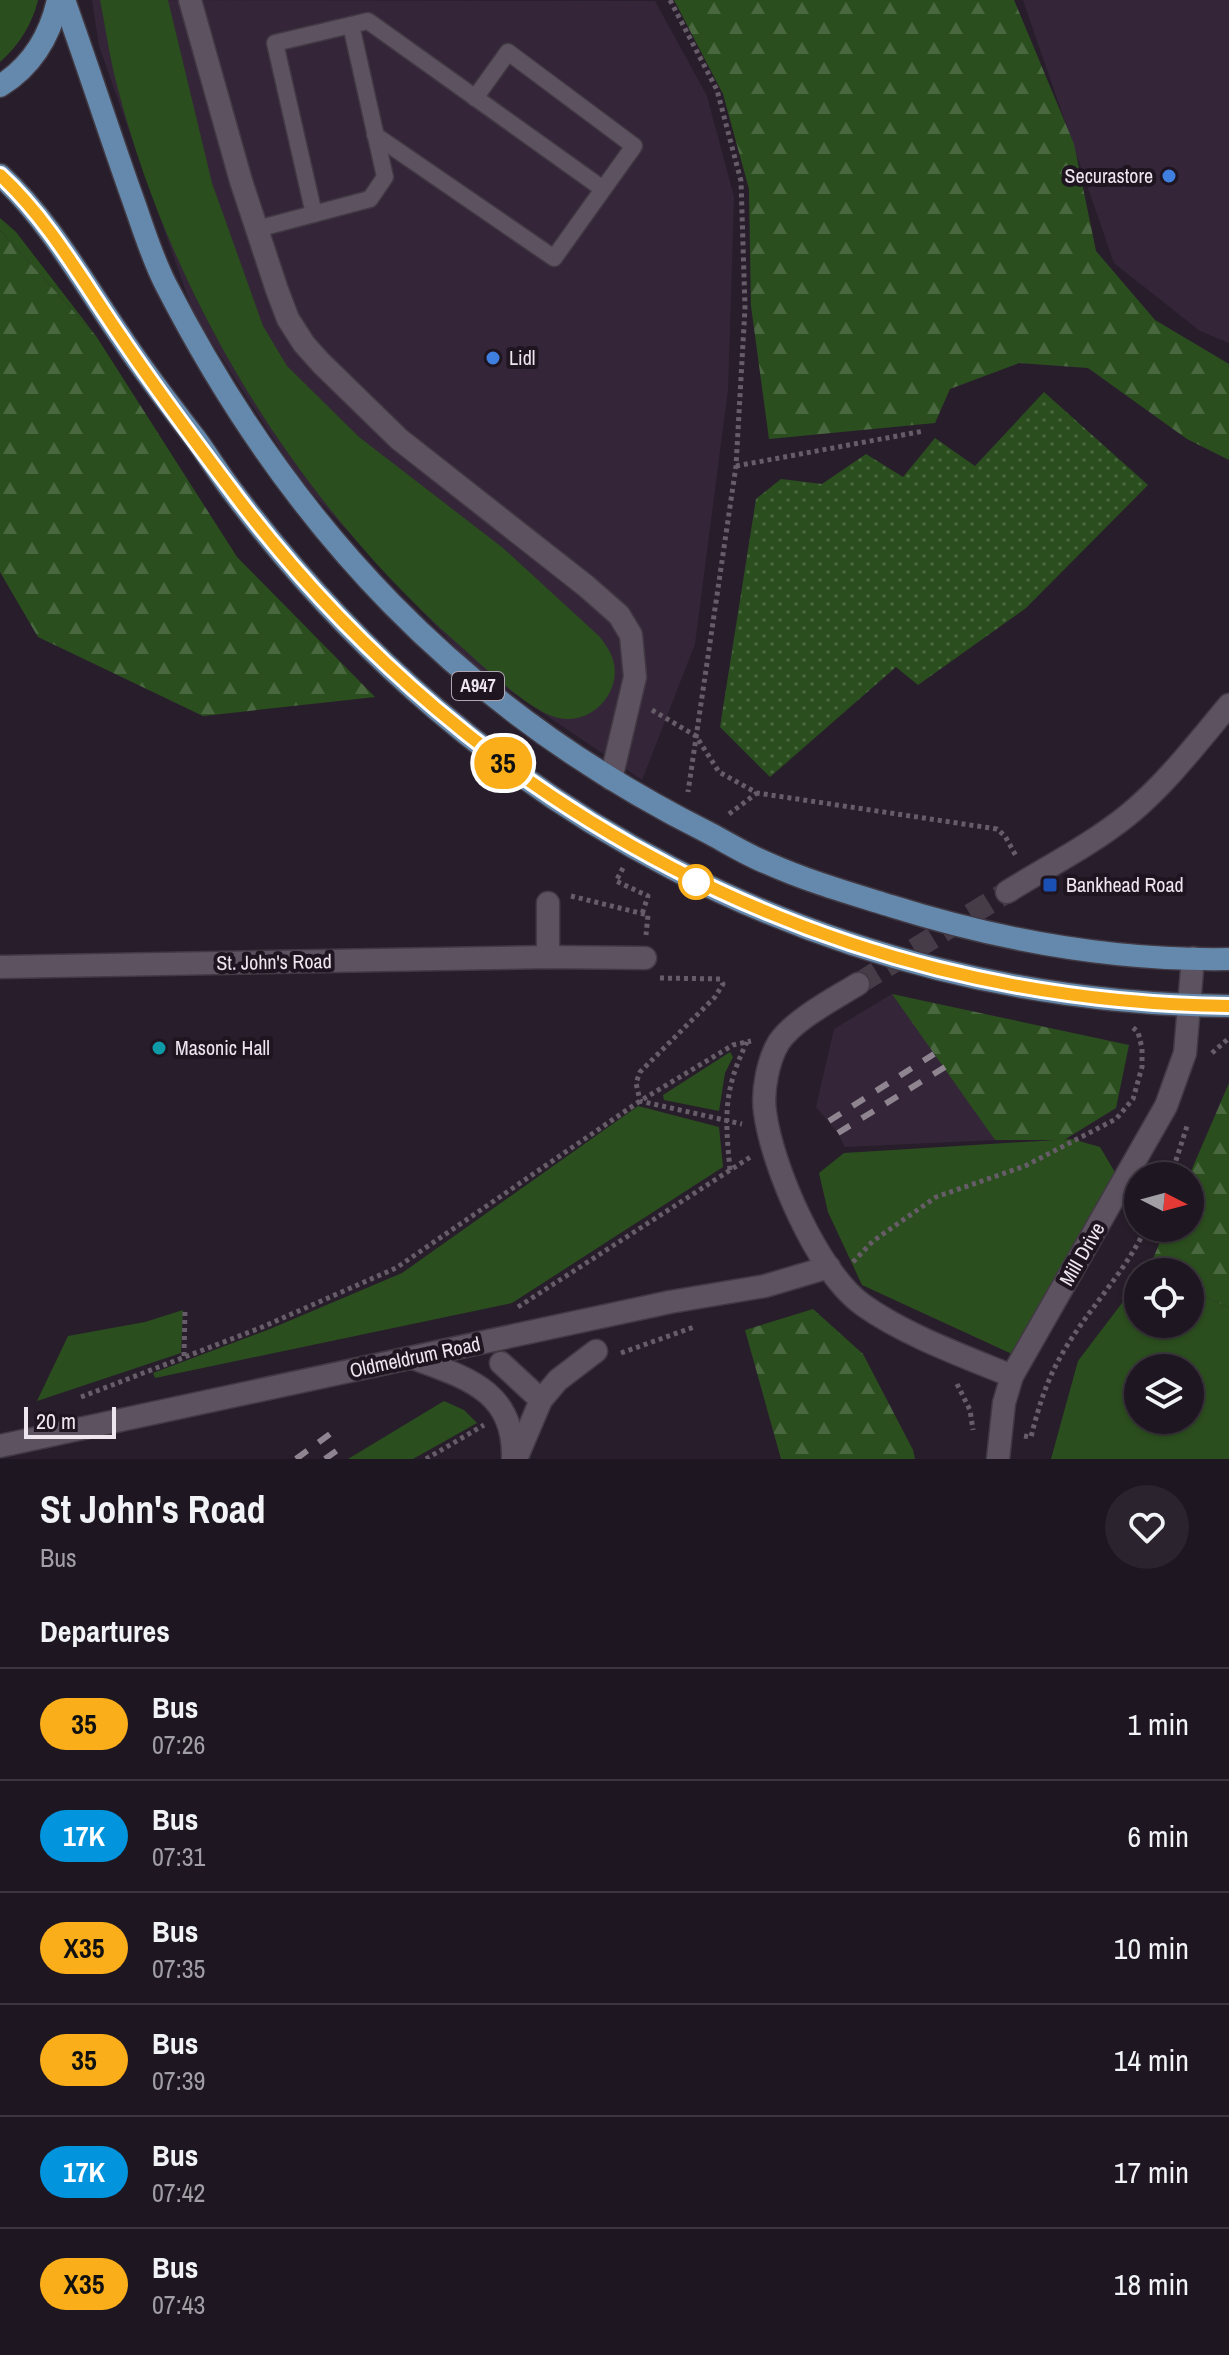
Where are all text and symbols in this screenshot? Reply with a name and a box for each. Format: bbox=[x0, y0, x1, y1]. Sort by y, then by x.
place label: Securastore bbox=[1065, 162, 1153, 189]
marker: Securastore bbox=[1160, 167, 1178, 185]
place label: Lidl bbox=[509, 344, 535, 371]
marker: Lidl bbox=[484, 349, 502, 367]
road number: A947 bbox=[452, 672, 504, 700]
line badge: 35 bbox=[467, 737, 539, 789]
text: 35 bbox=[490, 744, 516, 782]
unlabelled marker bbox=[679, 865, 713, 899]
place label: Bankhead Road bbox=[1066, 871, 1184, 898]
marker: Bankhead Road bbox=[1041, 876, 1059, 894]
street label: St. John's Road bbox=[216, 947, 332, 976]
place label: Masonic Hall bbox=[175, 1034, 270, 1061]
marker: Masonic Hall bbox=[150, 1039, 168, 1057]
north arrow bbox=[1124, 1162, 1204, 1242]
map controls bbox=[1124, 1162, 1204, 1434]
street label: Mill Drive bbox=[1053, 1217, 1111, 1290]
button: locate bbox=[1124, 1258, 1204, 1338]
street label: Oldmeldrum Road bbox=[347, 1329, 483, 1384]
button: layers bbox=[1124, 1354, 1204, 1434]
scale bar bbox=[24, 1403, 116, 1439]
text: 20 m bbox=[36, 1406, 76, 1436]
text: St John's Road bbox=[40, 1484, 266, 1535]
button: heart bbox=[1105, 1485, 1189, 1569]
text: Bus bbox=[40, 1540, 77, 1575]
text: Departures bbox=[40, 1611, 170, 1651]
text: Bus bbox=[152, 1687, 198, 1727]
text: 1 min bbox=[1127, 1704, 1189, 1744]
text: 35 bbox=[71, 1705, 97, 1743]
text: 07:26 bbox=[152, 1727, 205, 1762]
text: Bus bbox=[152, 1799, 198, 1839]
text: 6 min bbox=[1127, 1816, 1189, 1856]
text: 17K bbox=[63, 1817, 105, 1855]
text: 07:31 bbox=[152, 1839, 205, 1874]
text: Bus bbox=[152, 1911, 198, 1951]
text: 10 min bbox=[1114, 1928, 1189, 1968]
text: X35 bbox=[64, 1929, 104, 1967]
text: 07:35 bbox=[152, 1951, 205, 1986]
text: Bus bbox=[152, 2023, 198, 2063]
text: 14 min bbox=[1114, 2040, 1189, 2080]
text: 35 bbox=[71, 2041, 97, 2079]
text: 07:39 bbox=[152, 2063, 205, 2098]
text: Bus bbox=[152, 2135, 198, 2175]
text: 17 min bbox=[1114, 2152, 1189, 2192]
text: 17K bbox=[63, 2153, 105, 2191]
text: 07:42 bbox=[152, 2175, 205, 2210]
text: Bus bbox=[152, 2247, 198, 2287]
text: 18 min bbox=[1114, 2264, 1189, 2304]
text: X35 bbox=[64, 2265, 104, 2303]
text: 07:43 bbox=[152, 2287, 205, 2322]

